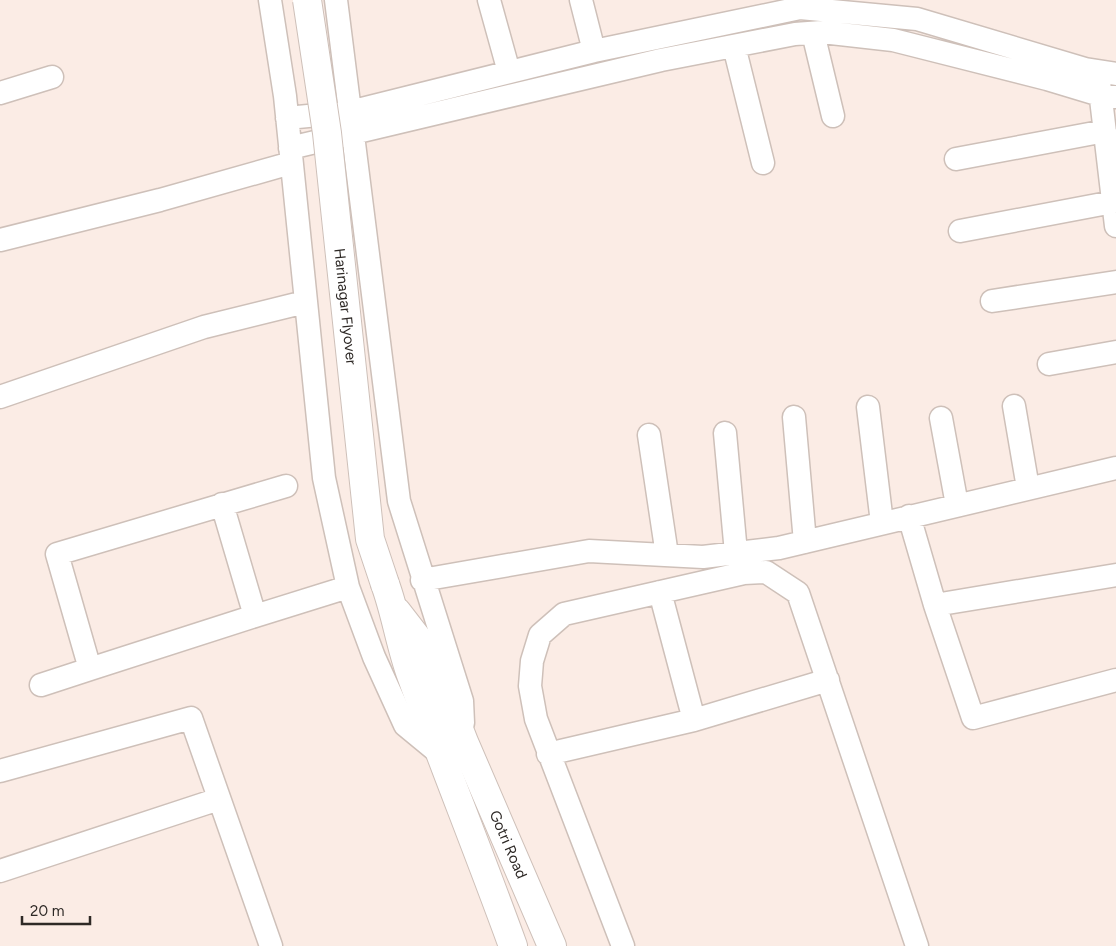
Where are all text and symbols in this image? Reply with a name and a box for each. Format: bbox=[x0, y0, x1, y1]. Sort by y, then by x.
street label: Harinagar Flyover bbox=[330, 247, 361, 366]
street label: Gotri Road bbox=[486, 808, 531, 881]
scale bar bbox=[22, 894, 90, 926]
text: 20 m bbox=[30, 902, 64, 920]

